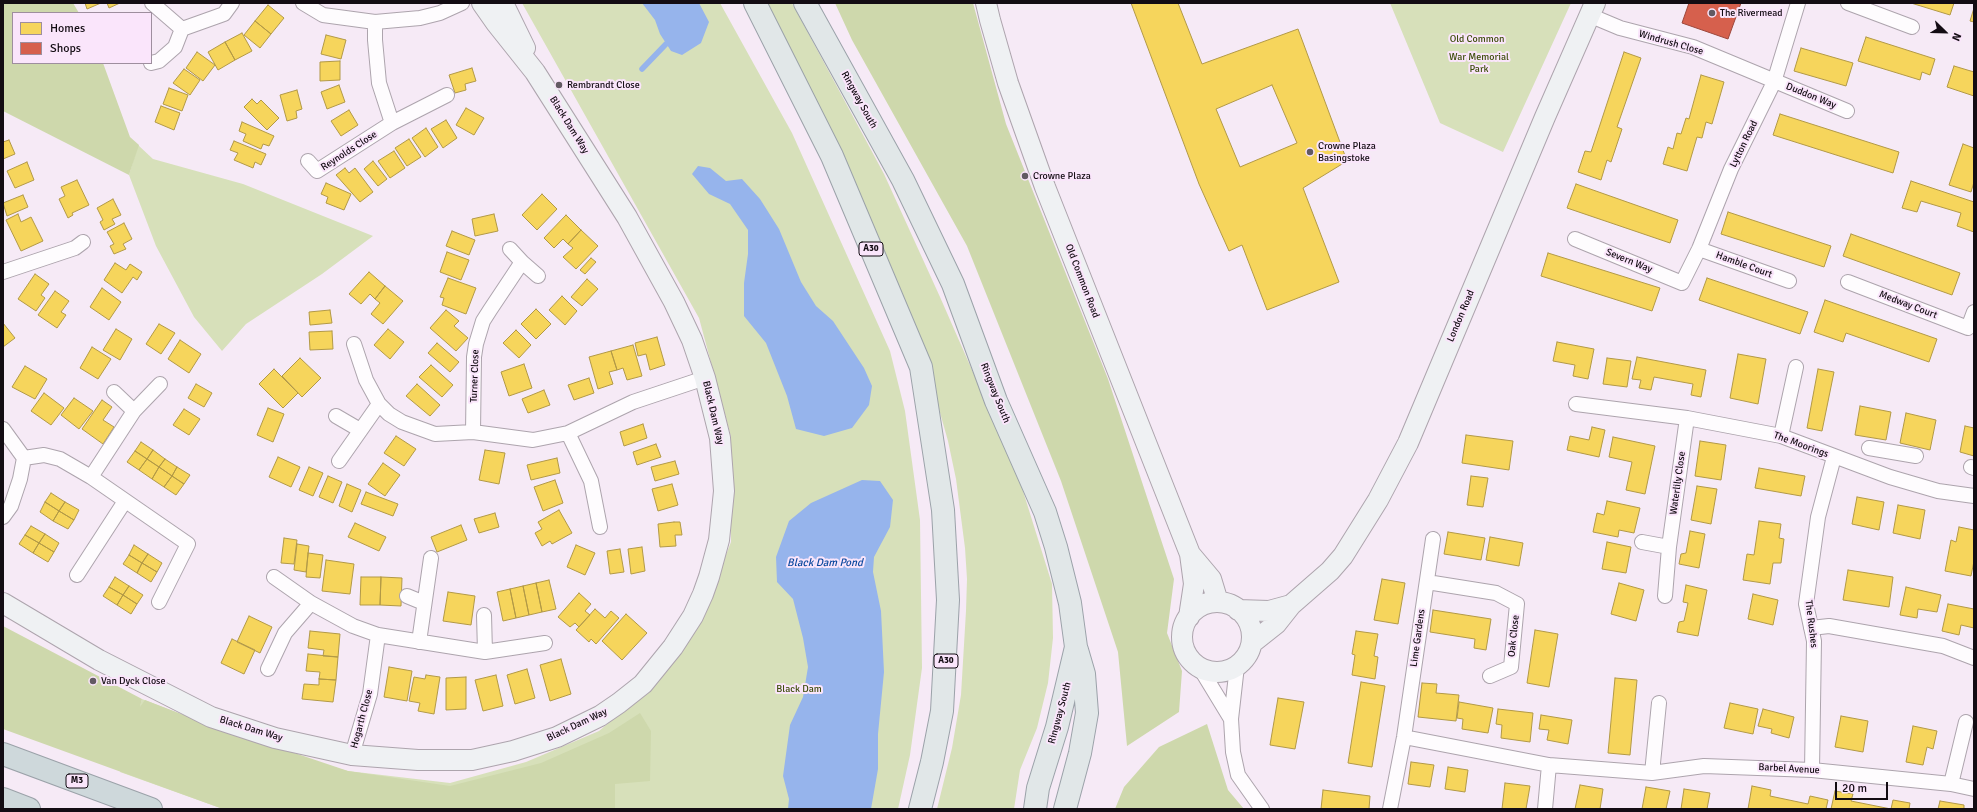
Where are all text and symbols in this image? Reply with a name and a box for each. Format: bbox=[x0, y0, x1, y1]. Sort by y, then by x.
place label: The Rivermead bbox=[1720, 7, 1783, 19]
marker: The Rivermead bbox=[1707, 8, 1717, 18]
legend bbox=[12, 12, 152, 64]
north arrow bbox=[1925, 12, 1965, 52]
text: Homes bbox=[50, 21, 85, 36]
street label: Windrush Close bbox=[1637, 28, 1705, 58]
text: N bbox=[1949, 31, 1964, 43]
park label: Old Common bbox=[1450, 33, 1504, 45]
text: Shops bbox=[50, 41, 81, 56]
park label: War Memorial Park bbox=[1449, 51, 1509, 74]
street label: Ringway South bbox=[838, 69, 880, 131]
place label: Rembrandt Close bbox=[567, 79, 640, 91]
marker: Rembrandt Close bbox=[554, 80, 564, 90]
street label: Duddon Way bbox=[1784, 80, 1838, 112]
street label: Black Dam Way bbox=[547, 94, 591, 156]
street label: Lytton Road bbox=[1727, 119, 1761, 169]
street label: Reynolds Close bbox=[319, 128, 379, 174]
place label: Crowne Plaza Basingstoke bbox=[1318, 140, 1376, 164]
marker: Crowne Plaza Basingstoke bbox=[1305, 147, 1315, 157]
place label: Crowne Plaza bbox=[1033, 170, 1091, 182]
marker: Crowne Plaza bbox=[1020, 171, 1030, 181]
road number: A30 bbox=[859, 242, 883, 256]
street label: Old Common Road bbox=[1062, 242, 1102, 320]
street label: Severn Way bbox=[1604, 246, 1654, 276]
street label: Hamble Court bbox=[1714, 249, 1774, 281]
street label: London Road bbox=[1445, 288, 1477, 344]
street label: Medway Court bbox=[1877, 288, 1939, 322]
street label: Turner Close bbox=[468, 349, 482, 403]
street label: Ringway South bbox=[978, 361, 1012, 425]
street label: Black Dam Way bbox=[700, 380, 726, 446]
street label: The Moorings bbox=[1772, 429, 1830, 461]
street label: Waterlily Close bbox=[1668, 451, 1688, 515]
water label: Black Dam Pond bbox=[787, 556, 863, 570]
street label: The Rushes bbox=[1802, 599, 1820, 649]
street label: Lime Gardens bbox=[1408, 608, 1428, 668]
street label: Oak Close bbox=[1506, 614, 1522, 658]
road number: A30 bbox=[934, 654, 958, 668]
place label: Van Dyck Close bbox=[101, 675, 165, 687]
marker: Van Dyck Close bbox=[88, 676, 98, 686]
street label: Ringway South bbox=[1046, 681, 1074, 745]
park label: Black Dam bbox=[776, 683, 822, 695]
street label: Hogarth Close bbox=[348, 688, 376, 750]
street label: Black Dam Way bbox=[545, 706, 609, 744]
street label: Black Dam Way bbox=[218, 714, 284, 744]
street label: Barbel Avenue bbox=[1758, 761, 1820, 777]
road number: M3 bbox=[66, 774, 88, 788]
scale bar bbox=[1837, 774, 1890, 800]
text: 20 m bbox=[1842, 781, 1867, 796]

